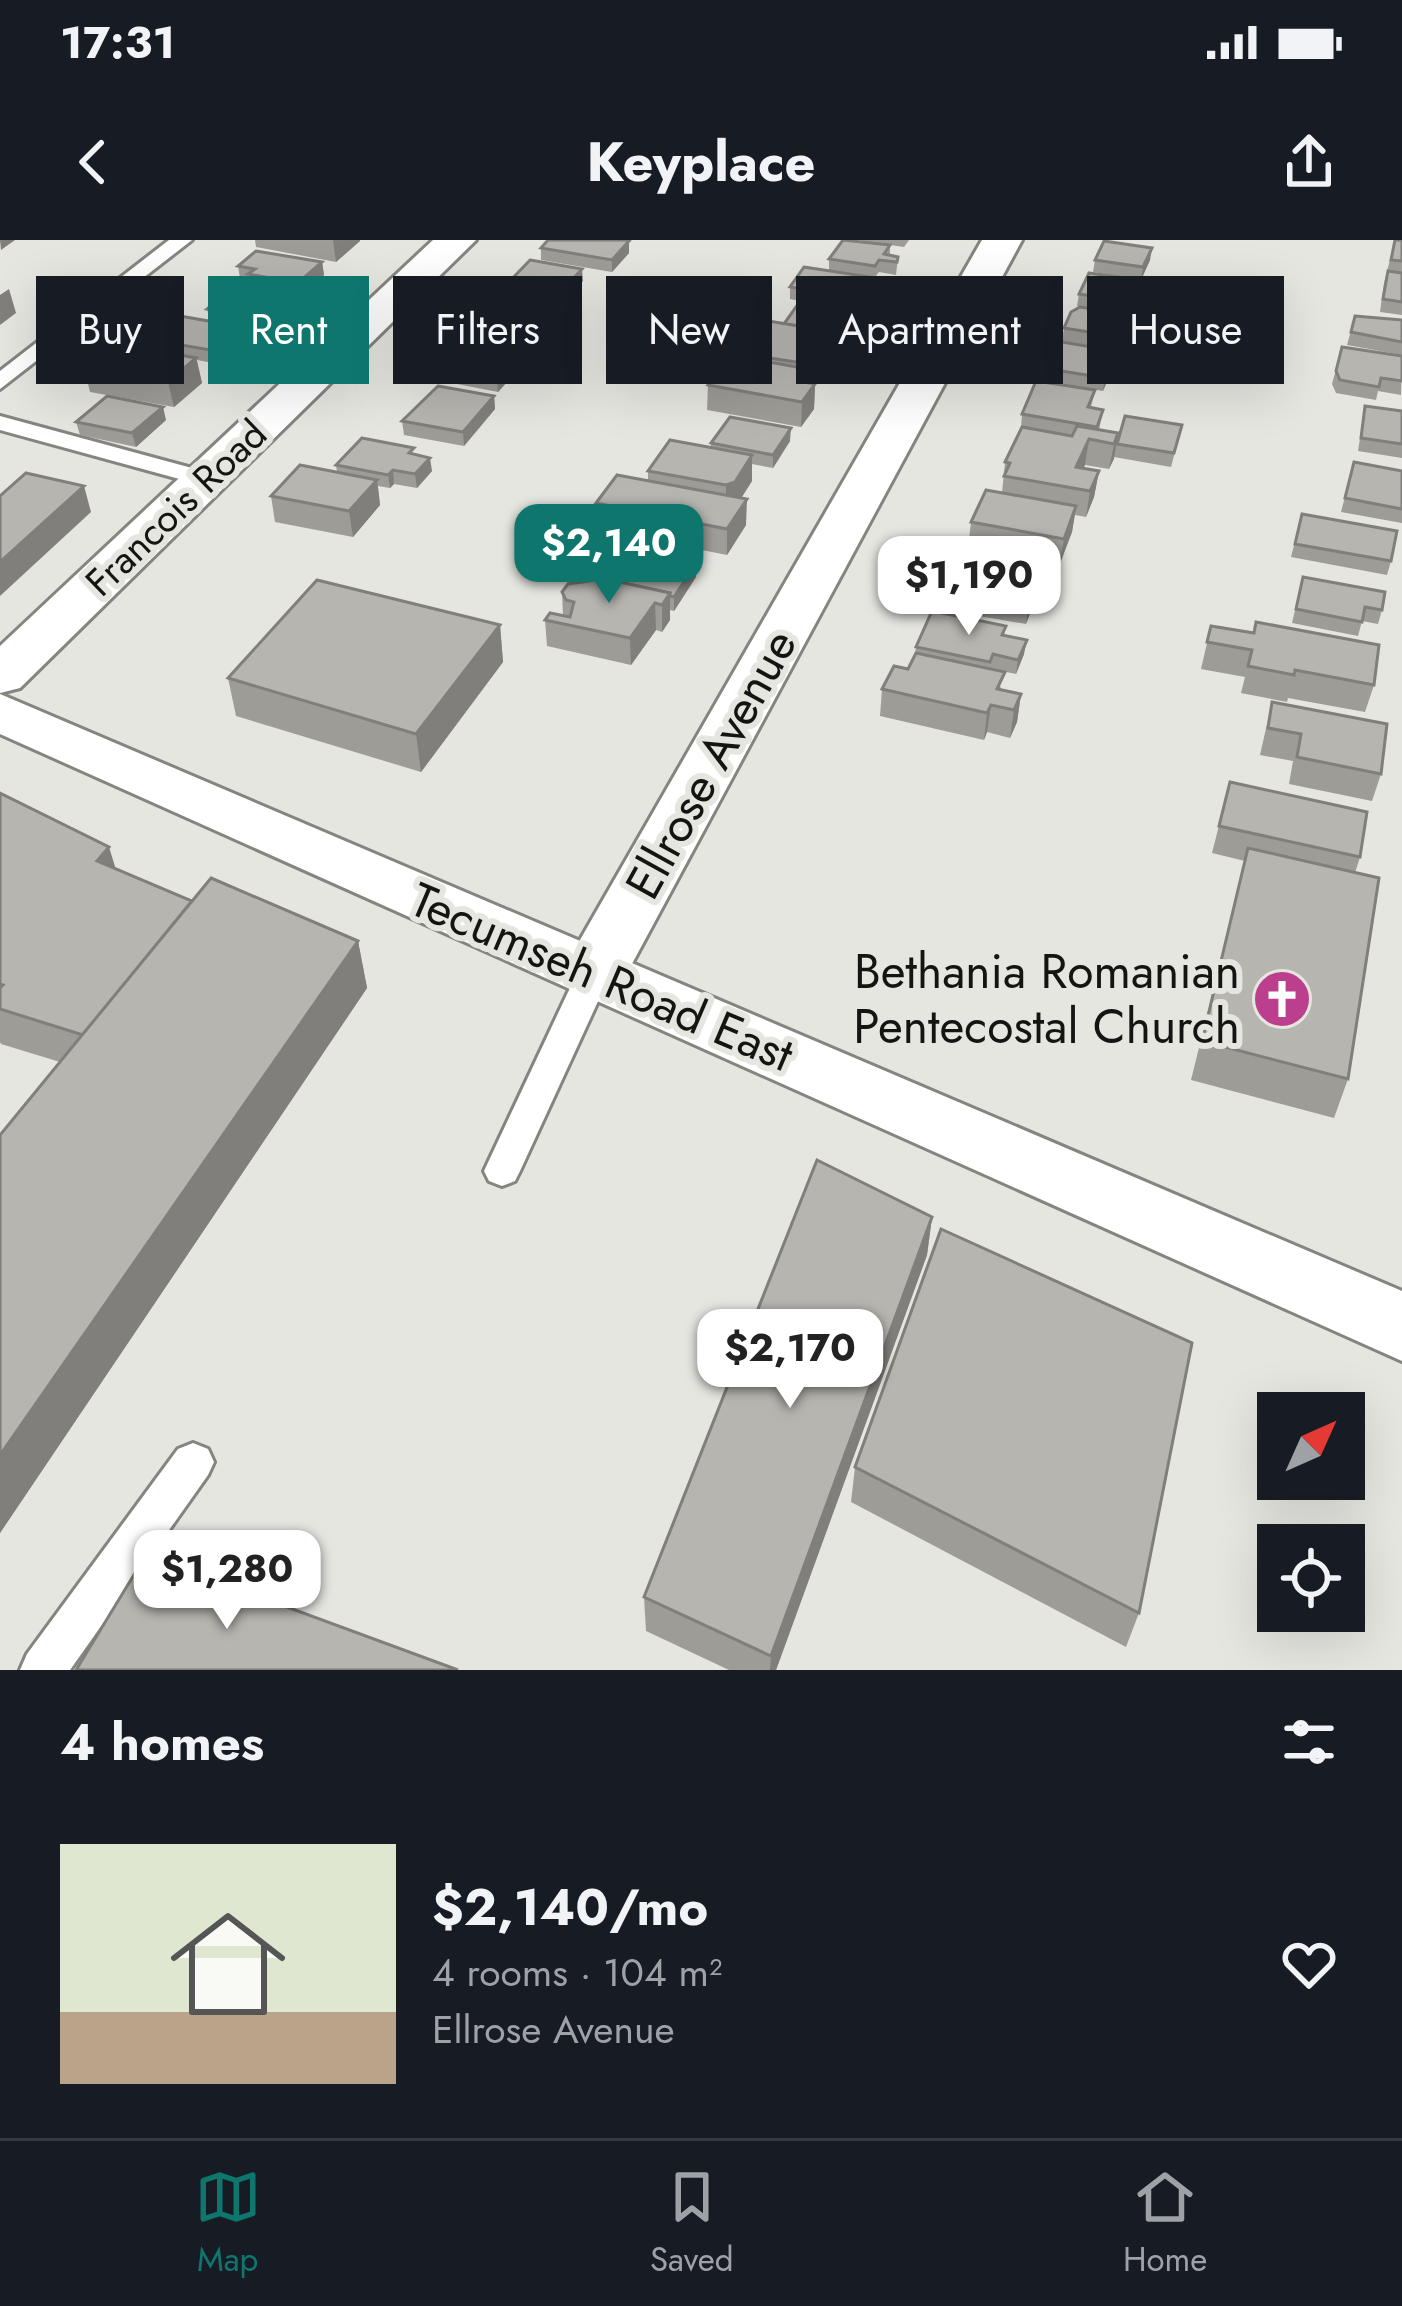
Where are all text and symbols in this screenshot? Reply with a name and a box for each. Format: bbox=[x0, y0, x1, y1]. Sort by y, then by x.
text: 17:31 bbox=[60, 10, 175, 75]
text: Keyplace bbox=[586, 123, 816, 201]
icon: back bbox=[60, 129, 126, 195]
icon: share bbox=[1276, 129, 1342, 195]
chip: Buy bbox=[36, 276, 184, 384]
chip: Rent bbox=[208, 276, 369, 384]
chip: Filters bbox=[393, 276, 582, 384]
chip: New bbox=[606, 276, 772, 384]
chip: Apartment bbox=[796, 276, 1063, 384]
chip: House bbox=[1087, 276, 1284, 384]
street label: Francois Road bbox=[72, 407, 280, 609]
pin: $2,140 bbox=[511, 504, 707, 606]
text: $2,140 bbox=[541, 514, 677, 571]
pin: $1,190 bbox=[871, 536, 1067, 638]
text: $1,190 bbox=[905, 546, 1033, 603]
street label: Ellrose Avenue bbox=[608, 617, 814, 911]
street label: Tecumseh Road East bbox=[400, 865, 805, 1089]
place label: Bethania Romanian Pentecostal Church bbox=[853, 937, 1240, 1061]
church icon: Bethania Romanian Pentecostal Church bbox=[1251, 968, 1313, 1030]
pin: $2,170 bbox=[692, 1309, 888, 1411]
text: $2,170 bbox=[724, 1319, 856, 1376]
north arrow bbox=[1257, 1392, 1365, 1500]
map controls bbox=[1257, 1392, 1365, 1632]
button: locate bbox=[1257, 1524, 1365, 1632]
pin: $1,280 bbox=[129, 1530, 325, 1632]
text: $1,280 bbox=[161, 1540, 293, 1597]
text: 4 homes bbox=[60, 1705, 264, 1779]
icon: filters bbox=[1276, 1709, 1342, 1775]
text: $2,140/mo bbox=[432, 1870, 708, 1944]
icon: home bbox=[156, 1892, 300, 2036]
icon: heart bbox=[1276, 1931, 1342, 1997]
text: 4 rooms · 104 m² bbox=[432, 1944, 722, 2001]
text: Ellrose Avenue bbox=[432, 2001, 674, 2058]
tab: Map bbox=[195, 2164, 261, 2283]
tab: Saved bbox=[650, 2164, 734, 2283]
tab: Home bbox=[1123, 2164, 1207, 2283]

